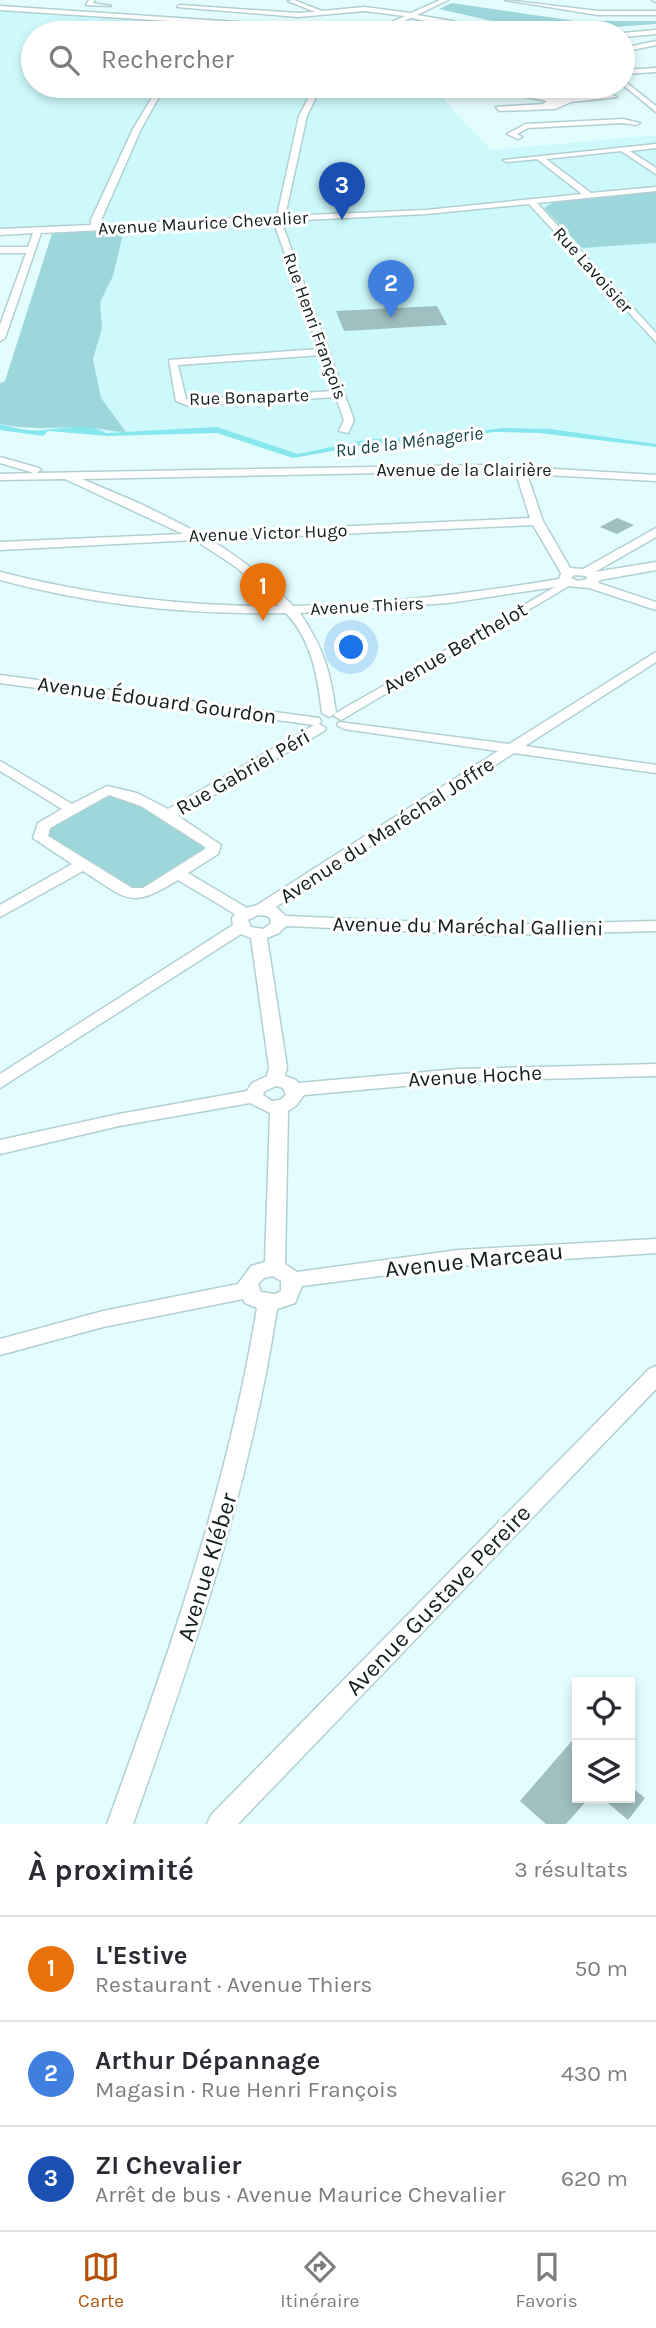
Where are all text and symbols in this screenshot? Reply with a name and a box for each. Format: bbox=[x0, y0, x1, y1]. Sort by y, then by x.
search box bbox=[21, 21, 635, 98]
icon: search bbox=[45, 41, 83, 79]
text: Rechercher bbox=[101, 44, 234, 75]
pin: 3 bbox=[319, 162, 365, 220]
street label: Avenue Maurice Chevalier bbox=[97, 206, 309, 239]
street label: Rue Lavoisier bbox=[548, 222, 638, 318]
street label: Rue Henri François bbox=[278, 250, 352, 402]
pin: 2 bbox=[368, 260, 414, 318]
street label: Rue Bonaparte bbox=[189, 384, 309, 410]
water label: Ru de la Ménagerie bbox=[334, 422, 484, 462]
street label: Avenue de la Clairière bbox=[376, 459, 552, 481]
street label: Avenue Victor Hugo bbox=[188, 519, 348, 547]
pin: 1 bbox=[240, 563, 286, 621]
street label: Avenue Thiers bbox=[310, 592, 424, 620]
street label: Avenue Berthelot bbox=[379, 597, 531, 699]
your location bbox=[334, 630, 368, 664]
street label: Avenue Édouard Gourdon bbox=[36, 671, 278, 729]
street label: Rue Gabriel Péri bbox=[172, 724, 314, 820]
street label: Avenue du Maréchal Joffre bbox=[275, 752, 499, 908]
street label: Avenue du Maréchal Gallieni bbox=[332, 912, 604, 940]
street label: Avenue Hoche bbox=[408, 1061, 542, 1091]
street label: Avenue Marceau bbox=[383, 1237, 565, 1283]
street label: Avenue Kléber bbox=[171, 1489, 243, 1645]
street label: Avenue Gustave Pereire bbox=[340, 1499, 536, 1701]
map controls bbox=[572, 1677, 635, 1803]
button: locate bbox=[572, 1677, 635, 1740]
button: layers bbox=[572, 1740, 635, 1803]
text: À proximité bbox=[28, 1852, 194, 1888]
text: 3 résultats bbox=[514, 1856, 628, 1883]
text: L'Estive bbox=[95, 1940, 188, 1971]
text: 1 bbox=[47, 1955, 55, 1982]
text: 50 m bbox=[574, 1955, 628, 1982]
text: Restaurant · Avenue Thiers bbox=[95, 1971, 372, 1998]
text: Arthur Dépannage bbox=[95, 2045, 320, 2076]
text: 2 bbox=[44, 2060, 58, 2087]
text: 430 m bbox=[561, 2060, 628, 2087]
text: Magasin · Rue Henri François bbox=[95, 2076, 398, 2103]
text: ZI Chevalier bbox=[95, 2150, 241, 2181]
text: 3 bbox=[44, 2165, 58, 2192]
text: 620 m bbox=[561, 2165, 628, 2192]
text: Arrêt de bus · Avenue Maurice Chevalier bbox=[95, 2181, 505, 2208]
tab: Carte bbox=[78, 2248, 124, 2312]
tab: Itinéraire bbox=[280, 2248, 359, 2312]
tab: Favoris bbox=[515, 2248, 578, 2312]

